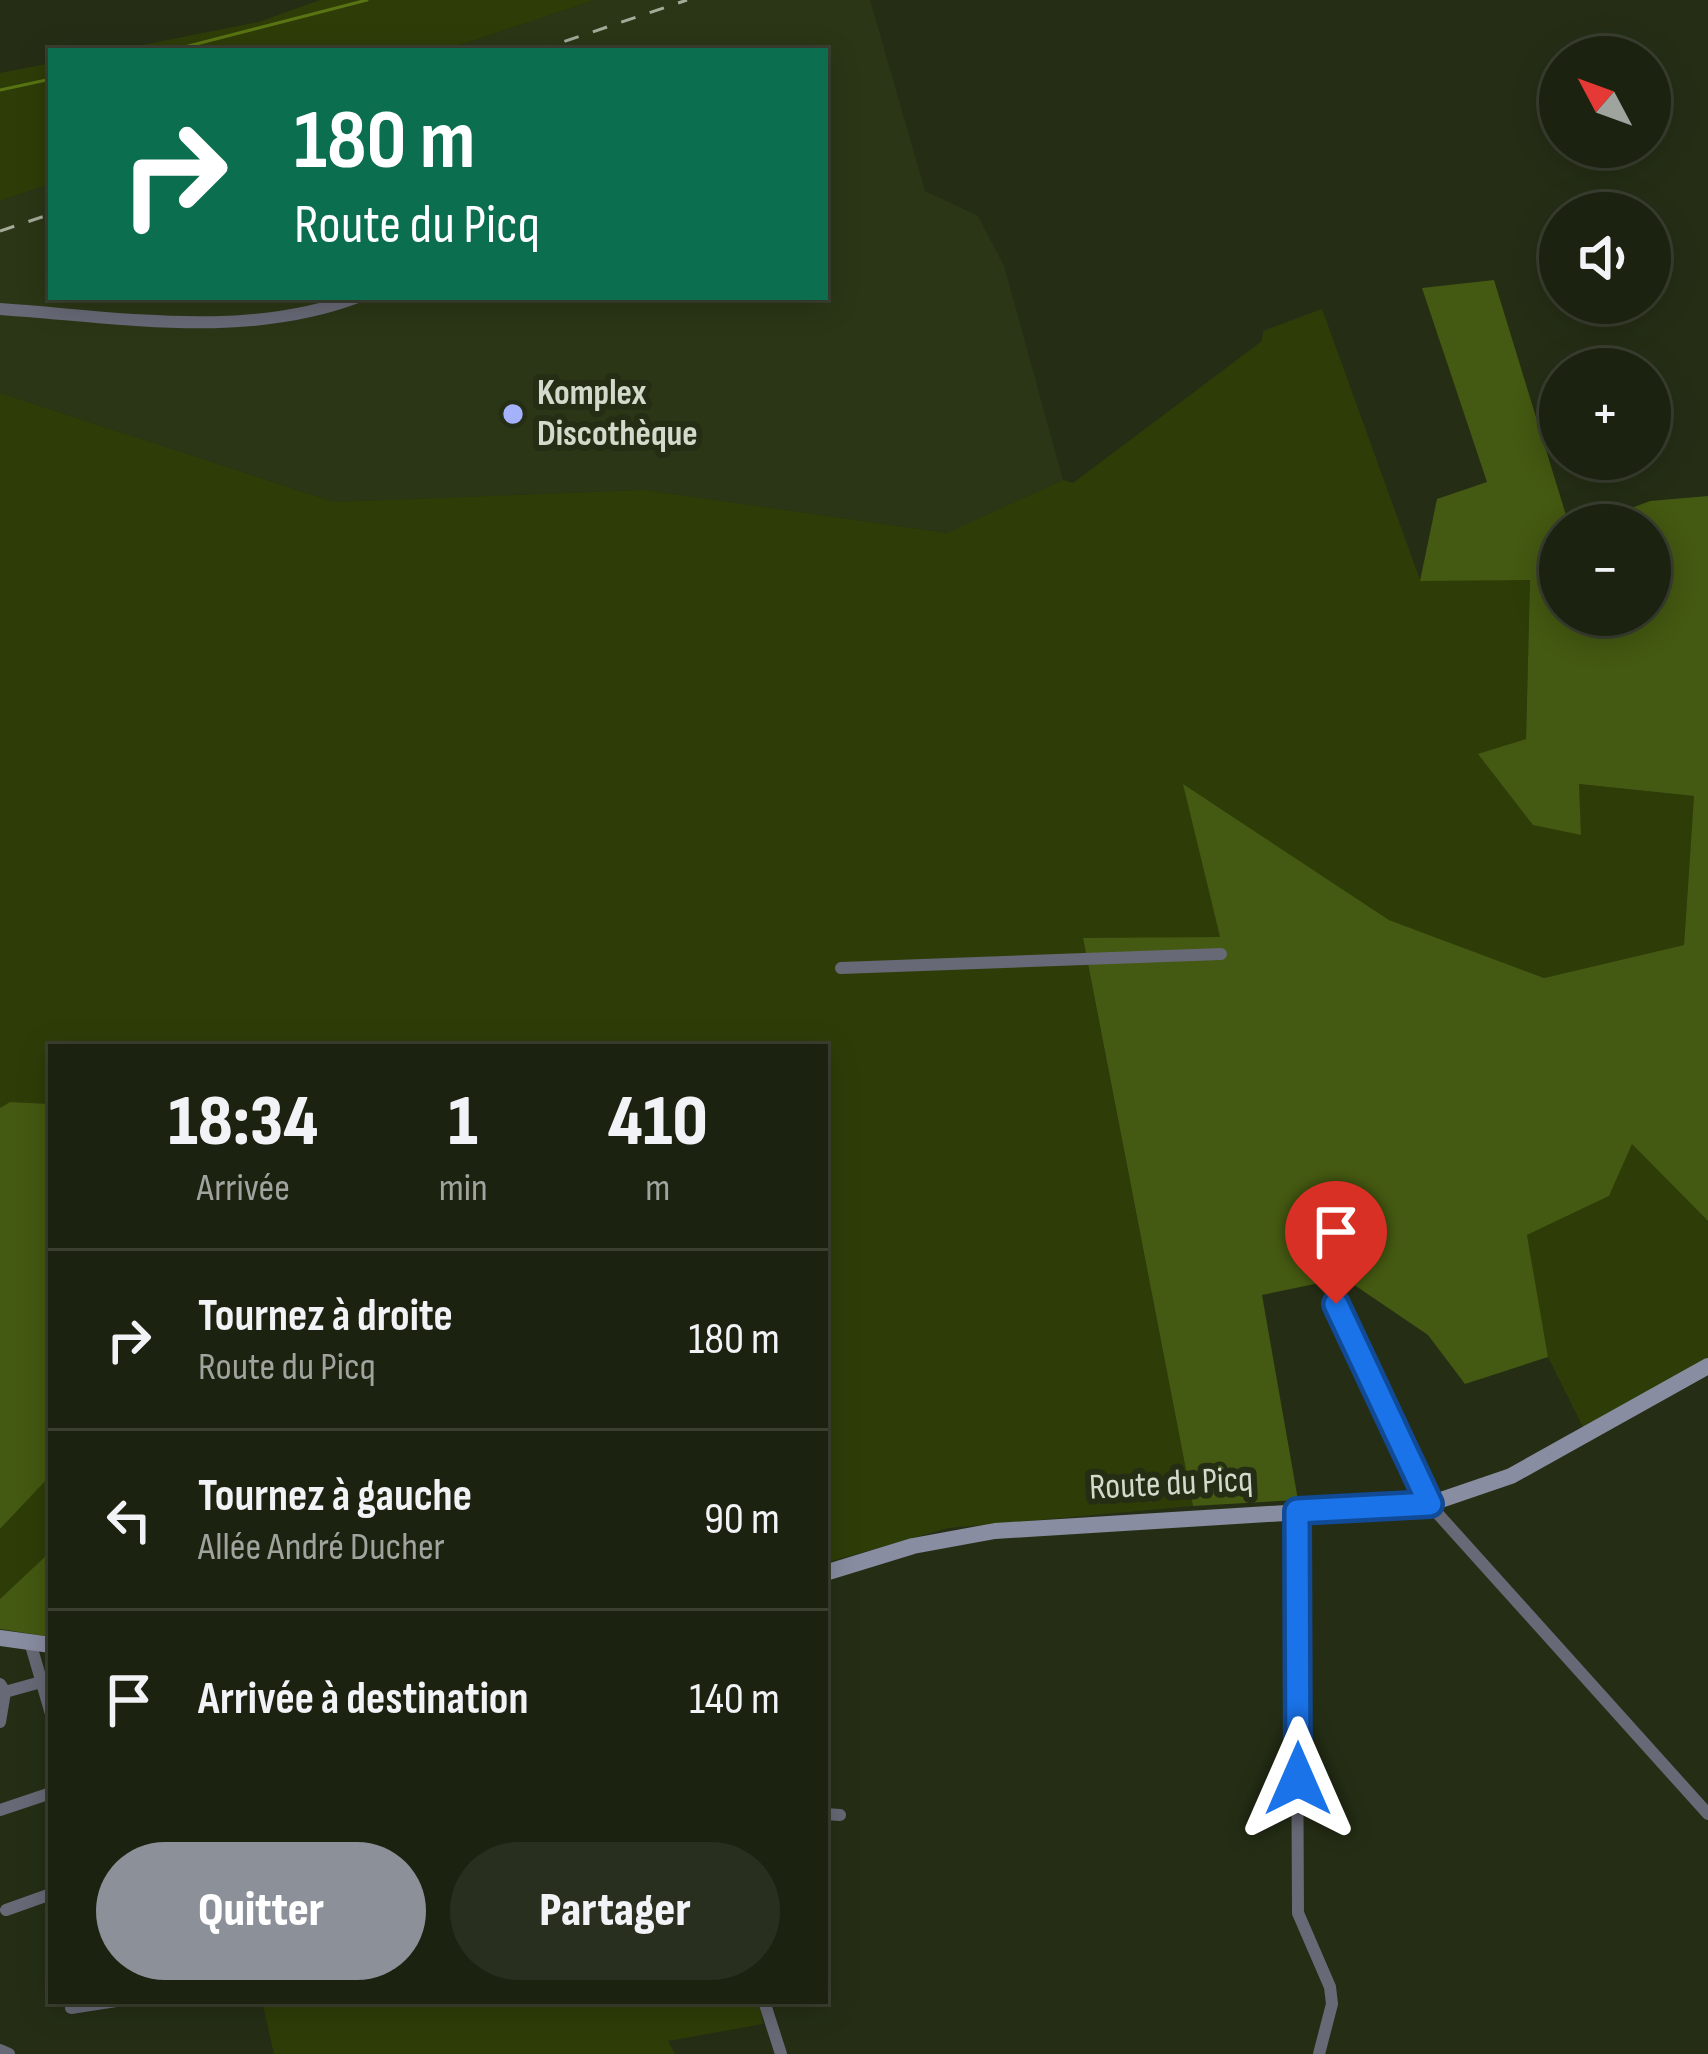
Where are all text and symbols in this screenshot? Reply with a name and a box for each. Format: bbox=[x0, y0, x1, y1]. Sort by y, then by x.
north arrow bbox=[1539, 36, 1671, 168]
map controls bbox=[1539, 36, 1671, 636]
text: 180 m bbox=[294, 91, 475, 192]
icon: right bbox=[96, 96, 252, 252]
button: sound bbox=[1539, 192, 1671, 324]
text: Route du Picq bbox=[294, 193, 540, 258]
button: + bbox=[1539, 348, 1671, 480]
place label: Komplex Discothèque bbox=[537, 372, 698, 456]
marker: Komplex Discothèque bbox=[500, 401, 526, 427]
button: − bbox=[1539, 504, 1671, 636]
text: 18:34 bbox=[168, 1079, 318, 1166]
text: 1 bbox=[448, 1079, 478, 1166]
text: 410 bbox=[608, 1079, 708, 1166]
text: Arrivée bbox=[197, 1165, 290, 1212]
text: min bbox=[439, 1165, 488, 1212]
text: m bbox=[645, 1165, 670, 1212]
pin bbox=[1285, 1181, 1387, 1304]
icon: arrive bbox=[1303, 1199, 1369, 1265]
text: Tournez à droite bbox=[198, 1289, 453, 1344]
icon: right bbox=[96, 1307, 162, 1373]
text: 180 m bbox=[688, 1312, 780, 1367]
text: Route du Picq bbox=[198, 1344, 376, 1391]
street label: Route du Picq bbox=[1088, 1458, 1254, 1510]
text: Tournez à gauche bbox=[198, 1469, 472, 1524]
icon: left bbox=[96, 1487, 162, 1553]
text: 90 m bbox=[704, 1492, 780, 1547]
text: Allée André Ducher bbox=[198, 1524, 445, 1571]
icon: arrive bbox=[96, 1667, 162, 1733]
text: Arrivée à destination bbox=[198, 1672, 528, 1727]
text: 140 m bbox=[689, 1672, 780, 1727]
position arrow bbox=[1235, 1716, 1361, 1842]
button: Quitter bbox=[96, 1842, 426, 1980]
button: Partager bbox=[450, 1842, 780, 1980]

